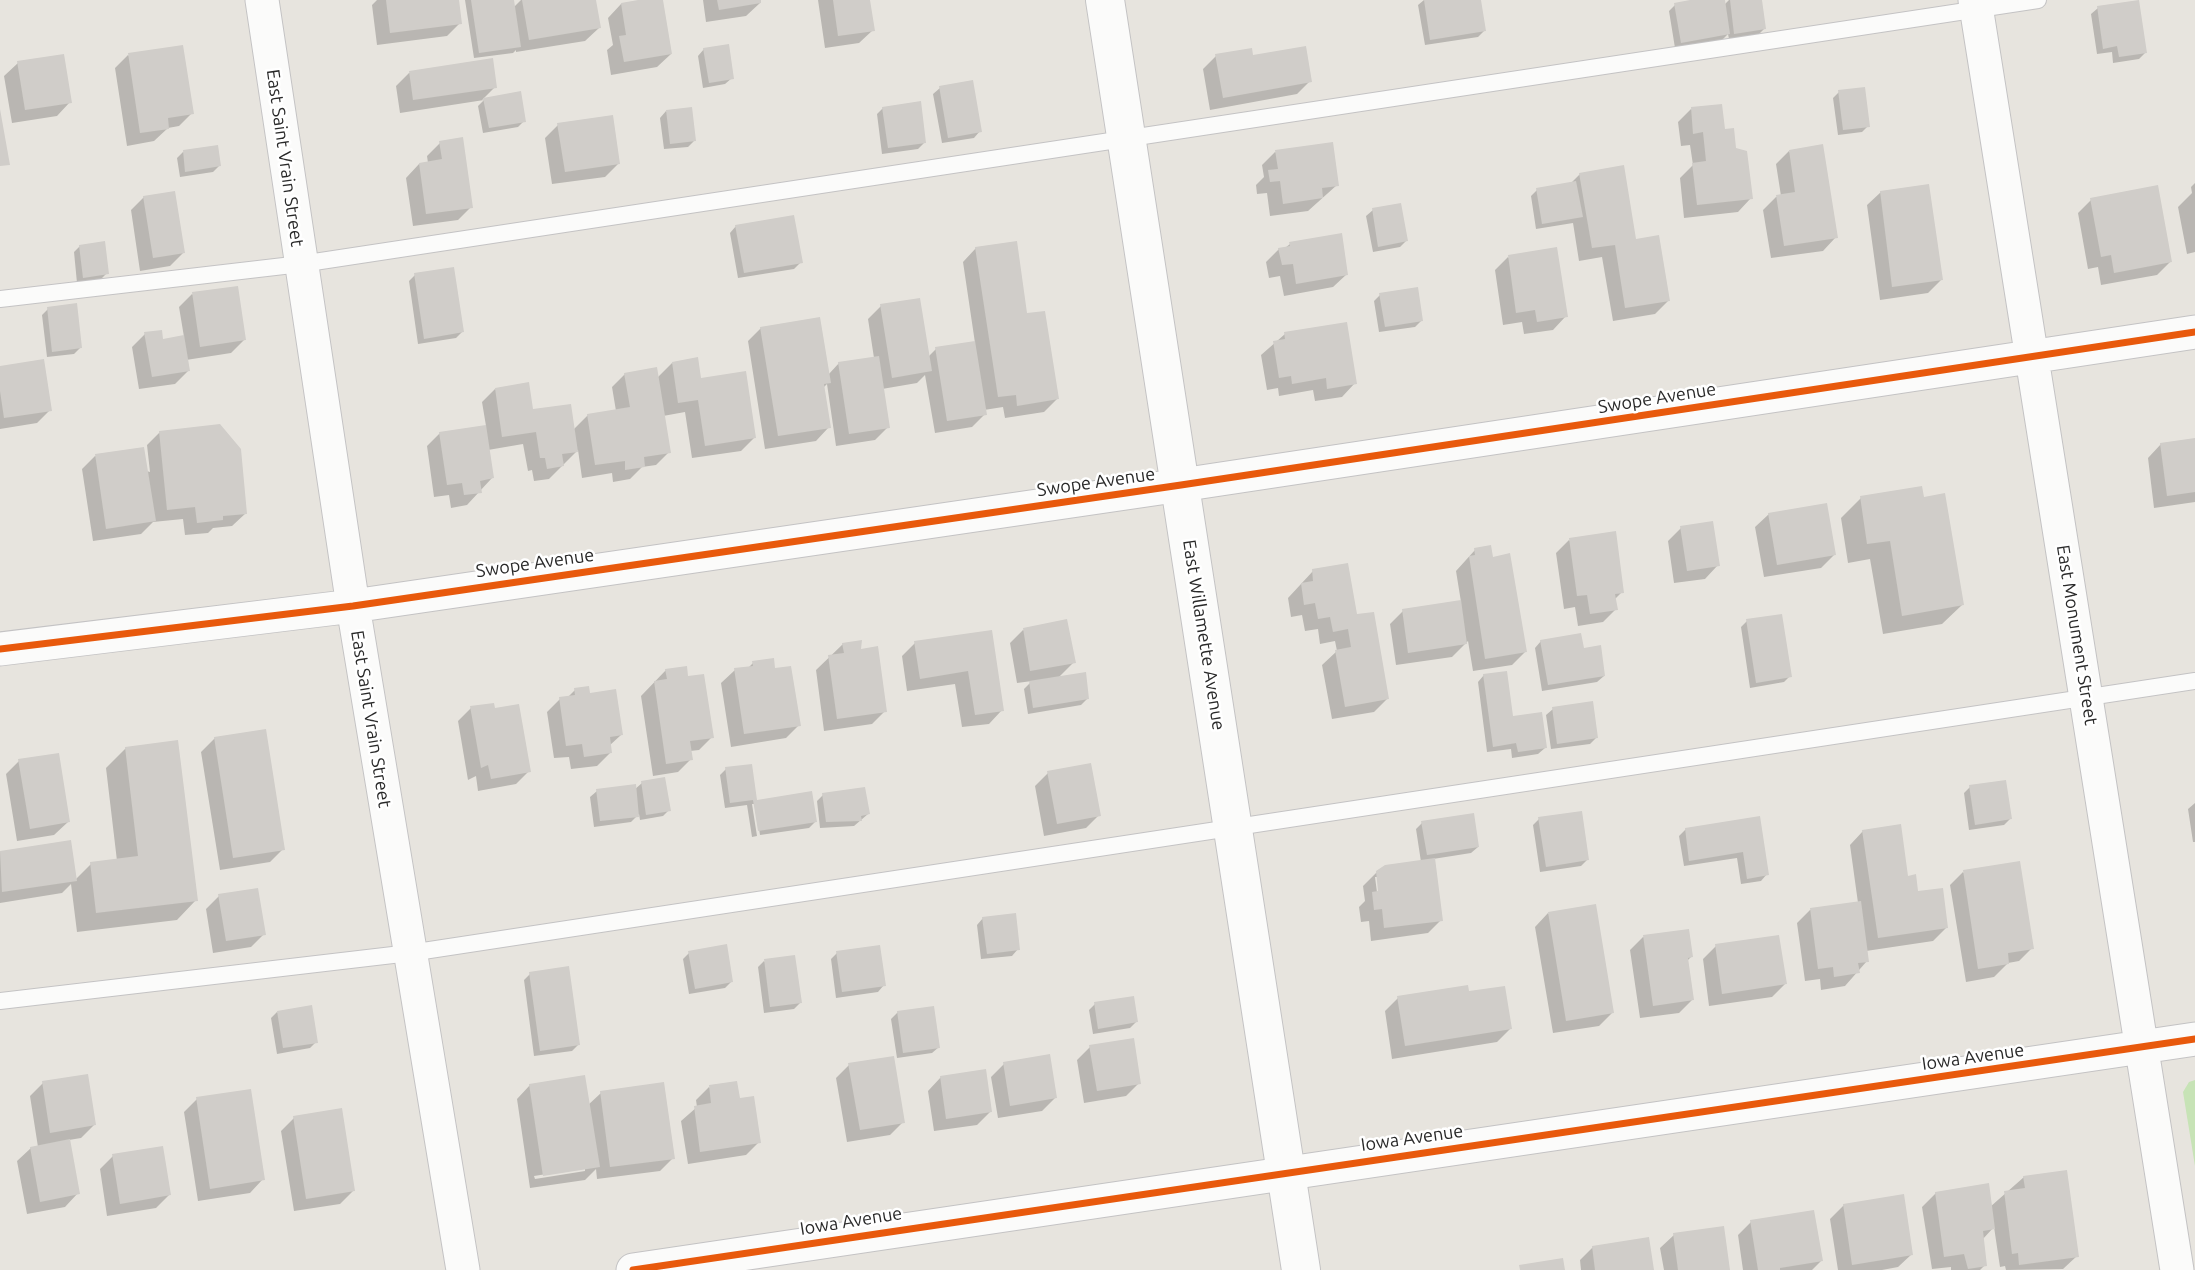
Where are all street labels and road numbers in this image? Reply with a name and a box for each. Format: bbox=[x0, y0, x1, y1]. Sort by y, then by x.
street label: East Saint Vrain Street bbox=[262, 68, 308, 248]
street label: Swope Avenue bbox=[1596, 378, 1718, 418]
street label: Swope Avenue bbox=[1036, 463, 1156, 501]
street label: East Willamette Avenue bbox=[1178, 538, 1230, 732]
street label: East Monument Street bbox=[2052, 543, 2102, 727]
street label: Swope Avenue bbox=[475, 544, 595, 582]
street label: East Saint Vrain Street bbox=[346, 629, 396, 809]
street label: Iowa Avenue bbox=[1920, 1039, 2026, 1075]
street label: Iowa Avenue bbox=[1359, 1120, 1465, 1156]
street label: Iowa Avenue bbox=[798, 1202, 904, 1240]

